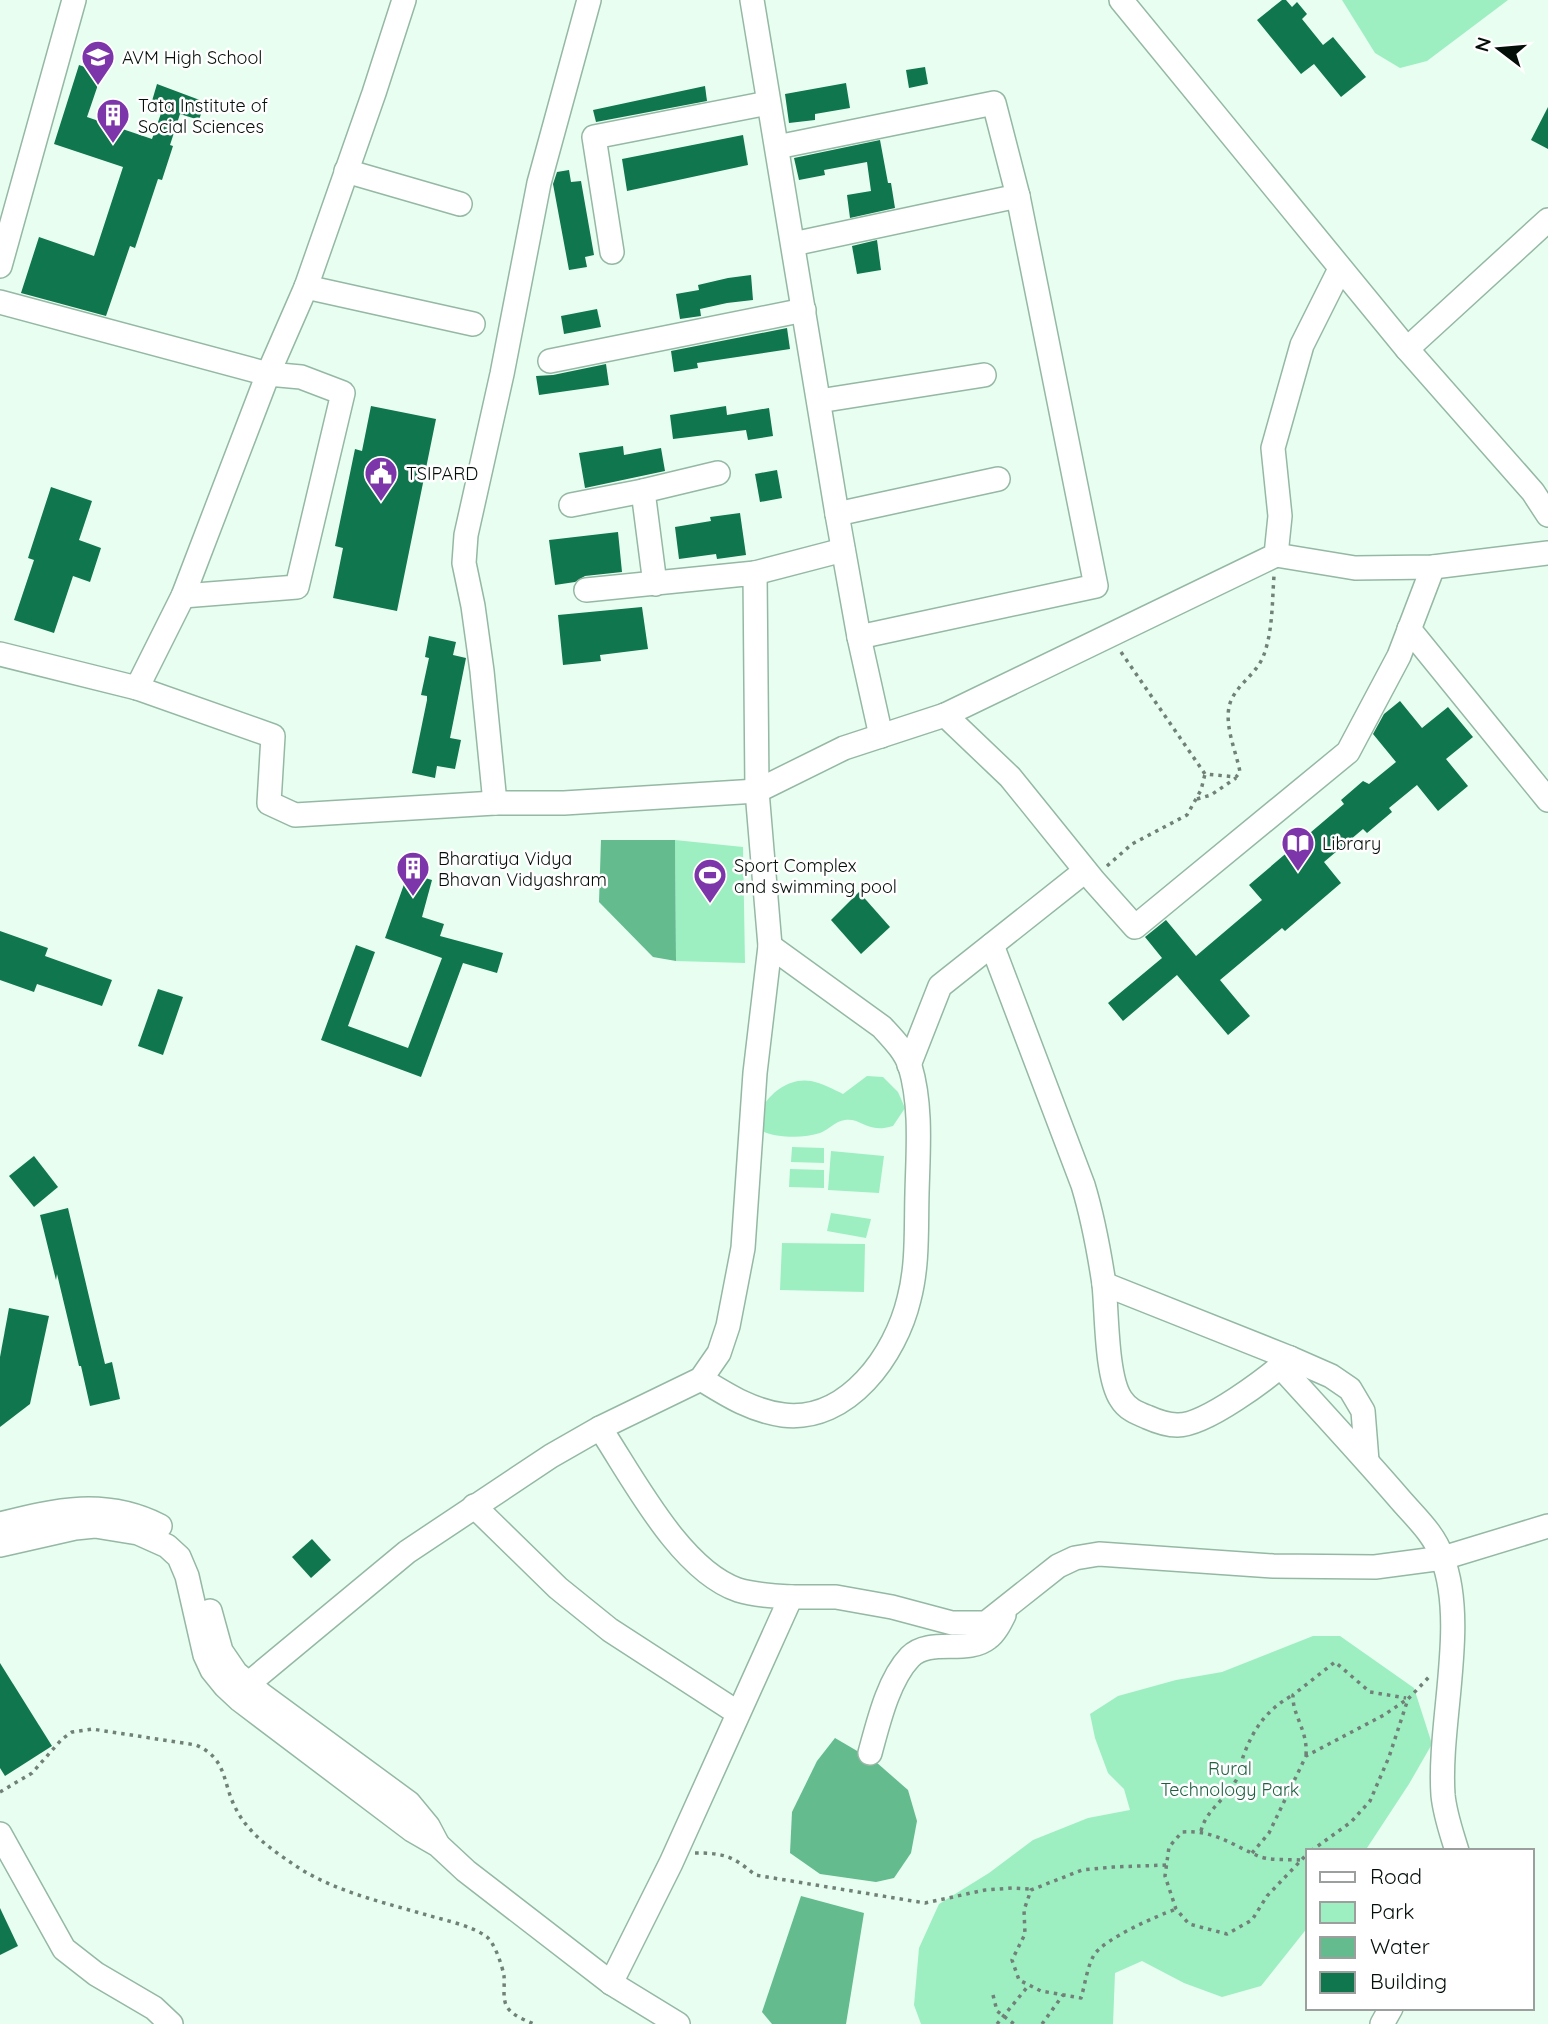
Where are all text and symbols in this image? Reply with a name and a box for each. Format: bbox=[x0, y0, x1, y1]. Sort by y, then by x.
north arrow bbox=[1464, 14, 1534, 84]
text: N bbox=[1469, 34, 1496, 54]
school or university icon: AVM High School bbox=[79, 38, 117, 87]
place label: AVM High School bbox=[122, 46, 263, 69]
place label: Tata Institute of Social Sciences bbox=[138, 94, 269, 138]
building icon: Tata Institute of Social Sciences bbox=[94, 96, 132, 145]
public building icon: TSIPARD bbox=[362, 454, 400, 503]
place label: TSIPARD bbox=[406, 462, 478, 485]
library icon: Library bbox=[1279, 824, 1317, 873]
place label: Library bbox=[1322, 832, 1381, 855]
place label: Bharatiya Vidya Bhavan Vidyashram bbox=[438, 847, 607, 891]
building icon: Bharatiya Vidya Bhavan Vidyashram bbox=[394, 849, 432, 898]
place label: Sport Complex and swimming pool bbox=[734, 854, 897, 898]
sports icon: Sport Complex and swimming pool bbox=[691, 856, 729, 905]
park label: Rural Technology Park bbox=[1160, 1757, 1300, 1801]
legend bbox=[1306, 1849, 1534, 2010]
text: Road bbox=[1370, 1863, 1422, 1889]
text: Park bbox=[1370, 1898, 1414, 1924]
text: Water bbox=[1370, 1933, 1430, 1959]
text: Building bbox=[1370, 1968, 1447, 1994]

